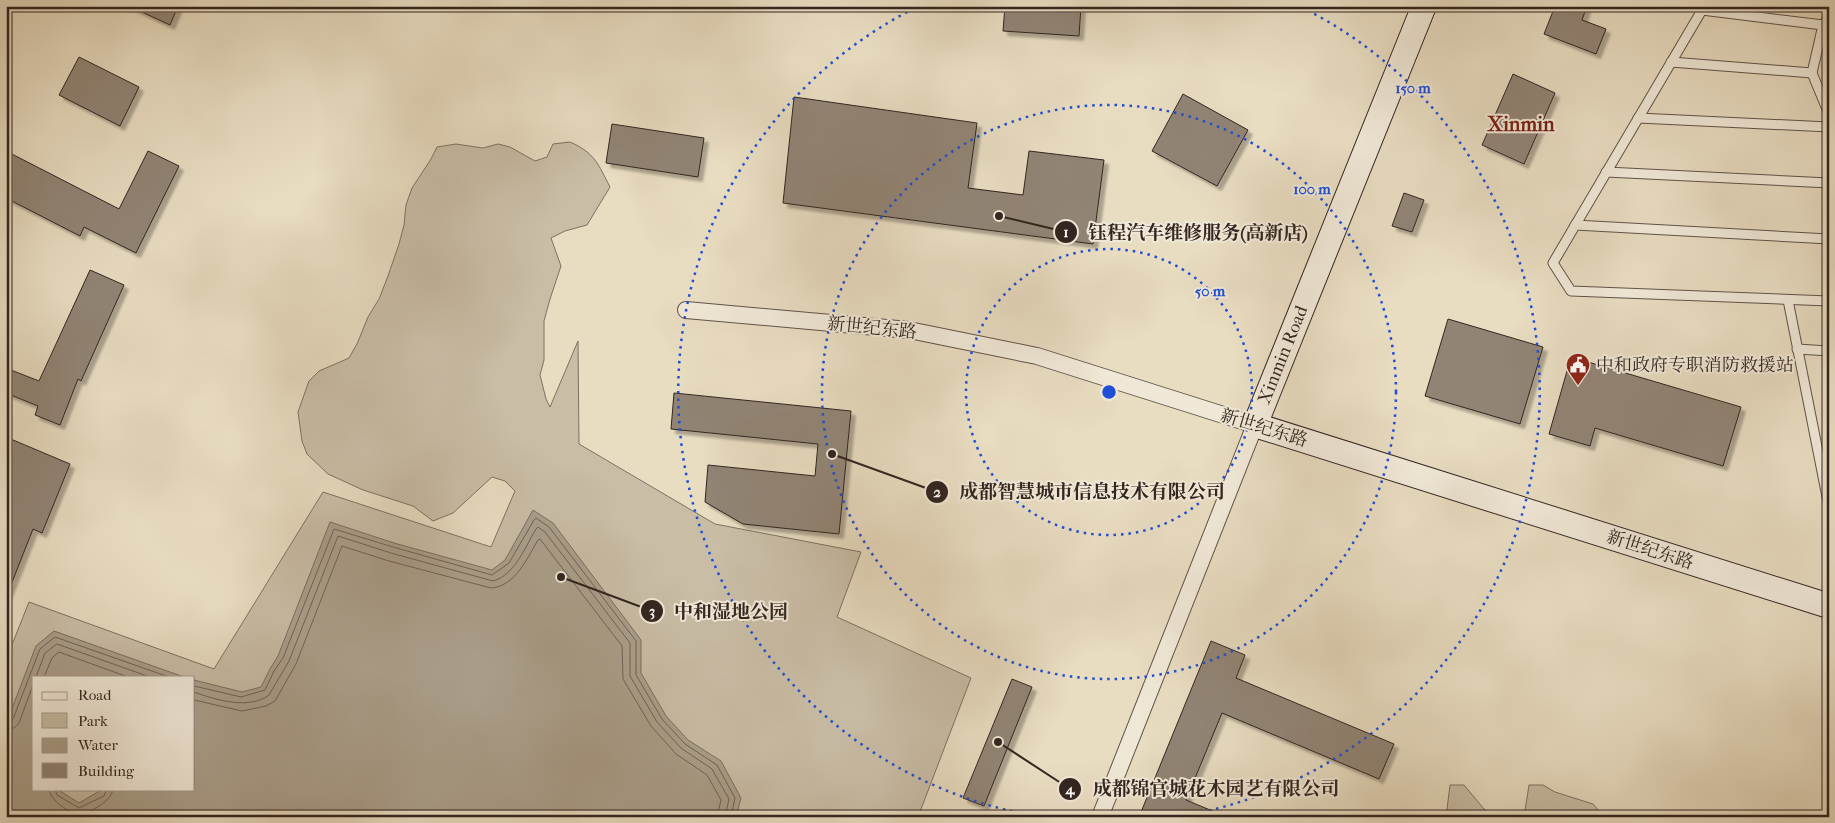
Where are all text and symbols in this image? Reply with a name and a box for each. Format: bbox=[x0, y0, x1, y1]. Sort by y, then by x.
text: 150 m bbox=[1395, 79, 1431, 97]
district label: Xinmin bbox=[1486, 113, 1555, 136]
text: 100 m bbox=[1293, 180, 1331, 198]
callout: 钰程汽车维修服务(高新店) bbox=[1054, 215, 1318, 249]
text: 钰程汽车维修服务(高新店) bbox=[1088, 222, 1308, 244]
text: 1 bbox=[1063, 223, 1069, 241]
text: 50 m bbox=[1195, 282, 1226, 300]
street label: Xinmin Road bbox=[1254, 302, 1312, 407]
street label: 新世纪东路 bbox=[826, 313, 918, 343]
public building icon: 中和政府专职消防救援站 bbox=[1565, 352, 1591, 386]
place label: 中和政府专职消防救援站 bbox=[1596, 355, 1794, 376]
centre of rings bbox=[1100, 383, 1118, 401]
street label: 新世纪东路 bbox=[1218, 405, 1310, 451]
callout: 成都智慧城市信息技术有限公司 bbox=[924, 475, 1235, 509]
text: 成都智慧城市信息技术有限公司 bbox=[959, 481, 1225, 503]
text: 2 bbox=[933, 483, 941, 501]
street label: 新世纪东路 bbox=[1604, 526, 1696, 574]
callout: 中和湿地公园 bbox=[639, 594, 798, 628]
text: 中和湿地公园 bbox=[674, 601, 788, 623]
text: 3 bbox=[649, 602, 655, 620]
legend bbox=[32, 676, 195, 790]
text: Road bbox=[78, 686, 112, 704]
text: Park bbox=[78, 712, 108, 730]
text: Water bbox=[77, 736, 118, 754]
text: Building bbox=[78, 762, 135, 780]
callout: 成都锦官城花木园艺有限公司 bbox=[1058, 772, 1350, 806]
text: 成都锦官城花木园艺有限公司 bbox=[1092, 778, 1340, 800]
text: 4 bbox=[1065, 780, 1076, 798]

